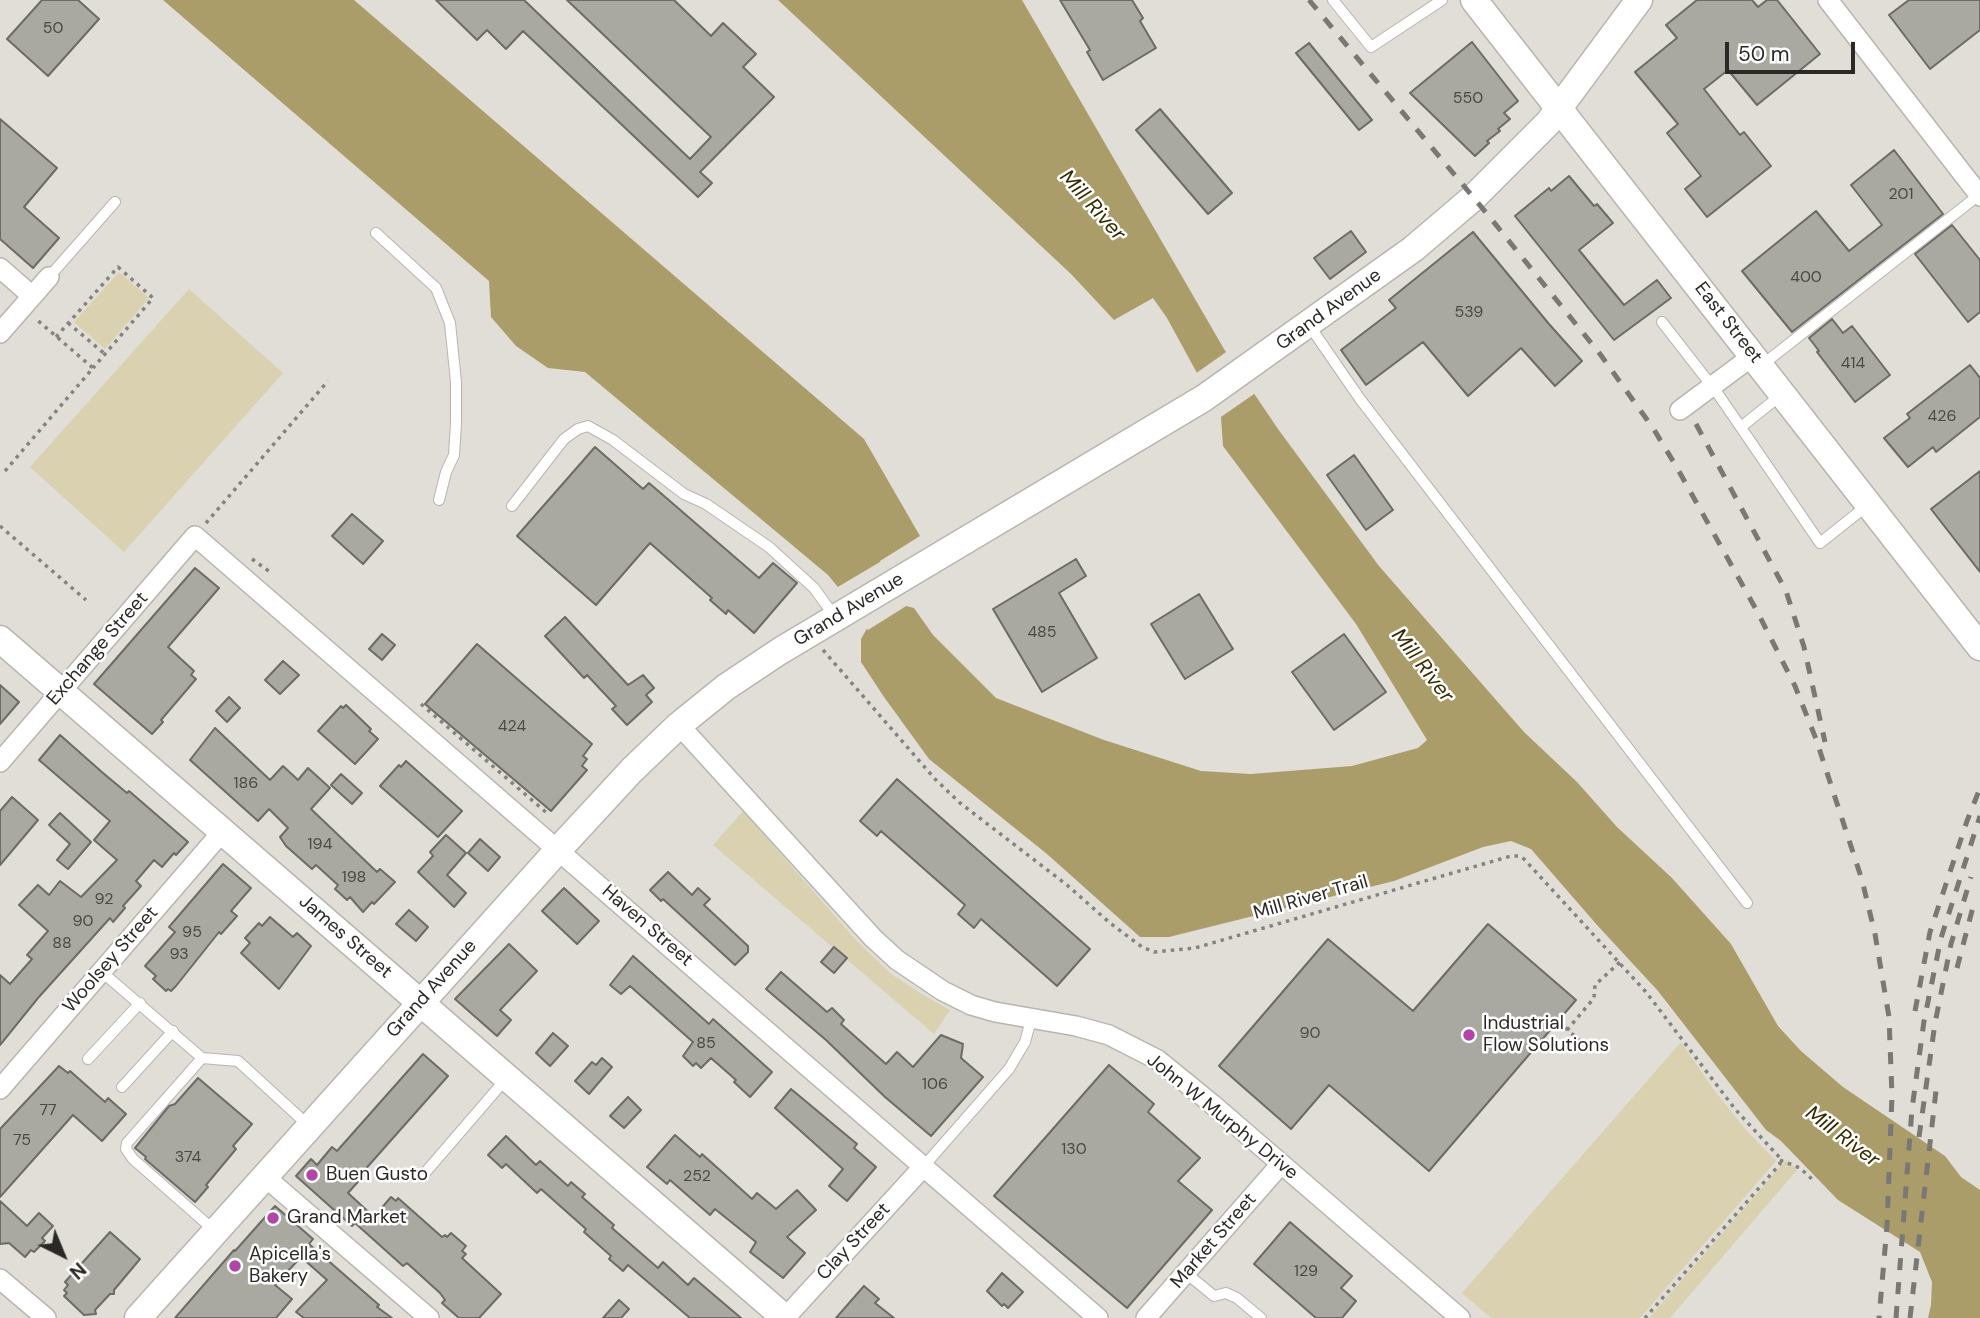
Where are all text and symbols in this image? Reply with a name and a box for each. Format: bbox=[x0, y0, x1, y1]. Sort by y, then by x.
house number: 50 bbox=[43, 19, 63, 39]
scale bar bbox=[1728, 28, 1857, 72]
text: 50 m bbox=[1738, 40, 1789, 68]
house number: 550 bbox=[1453, 89, 1483, 109]
water label: Mill River bbox=[1054, 165, 1130, 247]
house number: 201 bbox=[1889, 185, 1913, 205]
street label: Grand Avenue bbox=[1272, 264, 1386, 356]
house number: 400 bbox=[1790, 268, 1822, 288]
street label: East Street bbox=[1689, 278, 1767, 368]
house number: 539 bbox=[1455, 303, 1483, 323]
house number: 414 bbox=[1841, 354, 1865, 374]
house number: 426 bbox=[1928, 407, 1956, 427]
street label: Grand Avenue bbox=[790, 568, 908, 652]
street label: Exchange Street bbox=[43, 588, 153, 710]
house number: 485 bbox=[1027, 623, 1057, 643]
water label: Mill River bbox=[1385, 624, 1459, 708]
house number: 424 bbox=[498, 717, 526, 737]
house number: 186 bbox=[234, 774, 258, 794]
house number: 194 bbox=[308, 835, 332, 855]
house number: 198 bbox=[342, 868, 366, 888]
street label: Mill River Trail bbox=[1251, 871, 1371, 925]
street label: Haven Street bbox=[597, 880, 697, 972]
house number: 92 bbox=[95, 890, 113, 910]
street label: James Street bbox=[294, 890, 396, 984]
street label: Woolsey Street bbox=[59, 902, 163, 1018]
house number: 90 bbox=[73, 912, 93, 932]
house number: 95 bbox=[182, 923, 202, 943]
house number: 88 bbox=[52, 934, 72, 954]
street label: Grand Avenue bbox=[382, 935, 482, 1043]
house number: 93 bbox=[169, 945, 189, 965]
place label: Industrial Flow Solutions bbox=[1483, 1013, 1609, 1057]
house number: 90 bbox=[1300, 1024, 1320, 1044]
marker: Industrial Flow Solutions bbox=[1461, 1027, 1477, 1043]
house number: 85 bbox=[696, 1034, 716, 1054]
street label: John W Murphy Drive bbox=[1142, 1049, 1302, 1185]
house number: 106 bbox=[922, 1075, 948, 1095]
house number: 77 bbox=[39, 1101, 57, 1121]
water label: Mill River bbox=[1800, 1101, 1884, 1173]
house number: 75 bbox=[13, 1131, 31, 1151]
house number: 130 bbox=[1061, 1140, 1087, 1160]
house number: 374 bbox=[175, 1148, 201, 1168]
place label: Buen Gusto bbox=[326, 1164, 428, 1186]
marker: Buen Gusto bbox=[304, 1167, 320, 1183]
house number: 252 bbox=[683, 1167, 711, 1187]
street label: Market Street bbox=[1166, 1189, 1262, 1293]
street label: Clay Street bbox=[812, 1199, 896, 1285]
place label: Grand Market bbox=[287, 1207, 407, 1229]
marker: Grand Market bbox=[265, 1210, 281, 1226]
north arrow bbox=[28, 1220, 98, 1290]
place label: Apicella's Bakery bbox=[249, 1244, 331, 1288]
text: N bbox=[64, 1257, 91, 1285]
marker: Apicella's Bakery bbox=[227, 1258, 243, 1274]
house number: 129 bbox=[1294, 1262, 1318, 1282]

